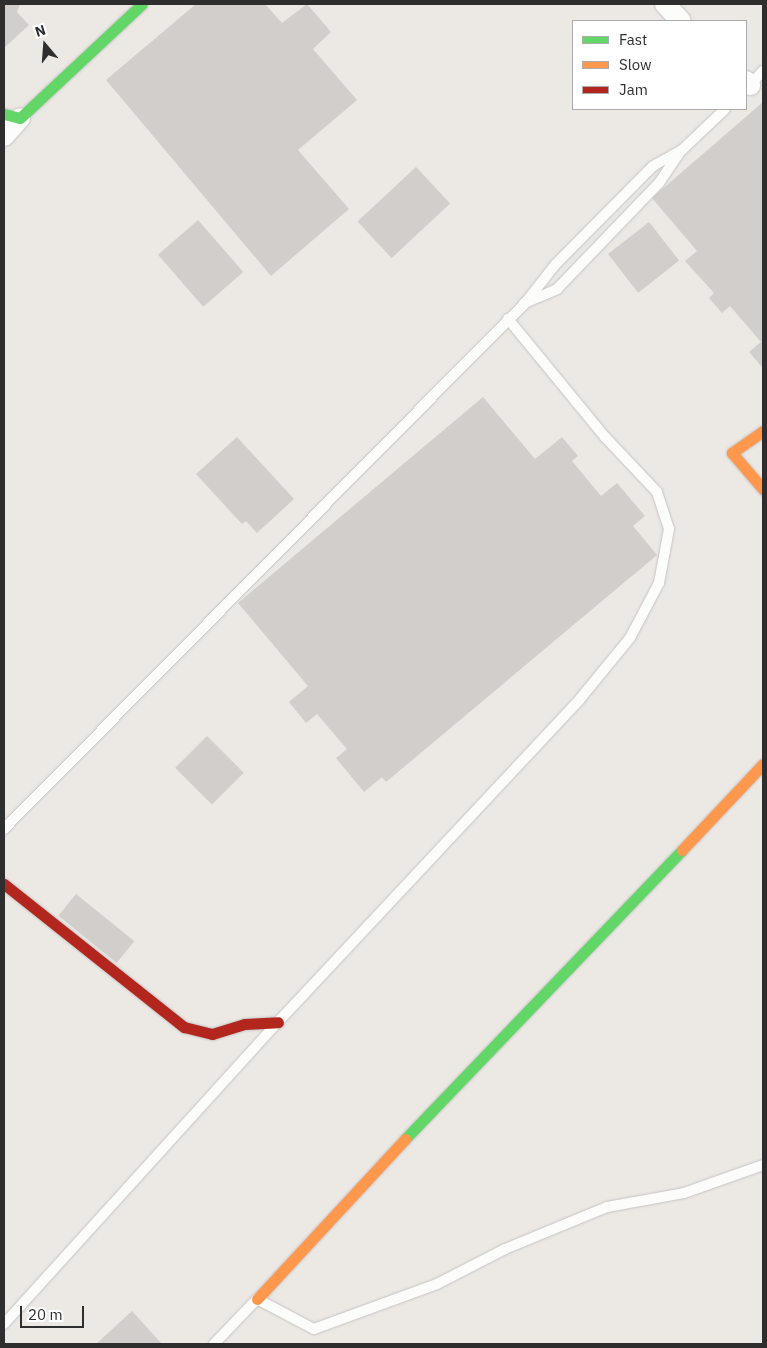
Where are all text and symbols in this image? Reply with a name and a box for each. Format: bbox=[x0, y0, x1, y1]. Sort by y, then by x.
north arrow bbox=[20, 20, 70, 70]
legend bbox=[572, 20, 747, 110]
text: N bbox=[33, 21, 48, 41]
text: Fast bbox=[619, 30, 647, 49]
text: Slow bbox=[619, 55, 652, 74]
text: Jam bbox=[619, 80, 648, 99]
scale bar bbox=[22, 1296, 86, 1328]
text: 20 m bbox=[28, 1305, 63, 1324]

